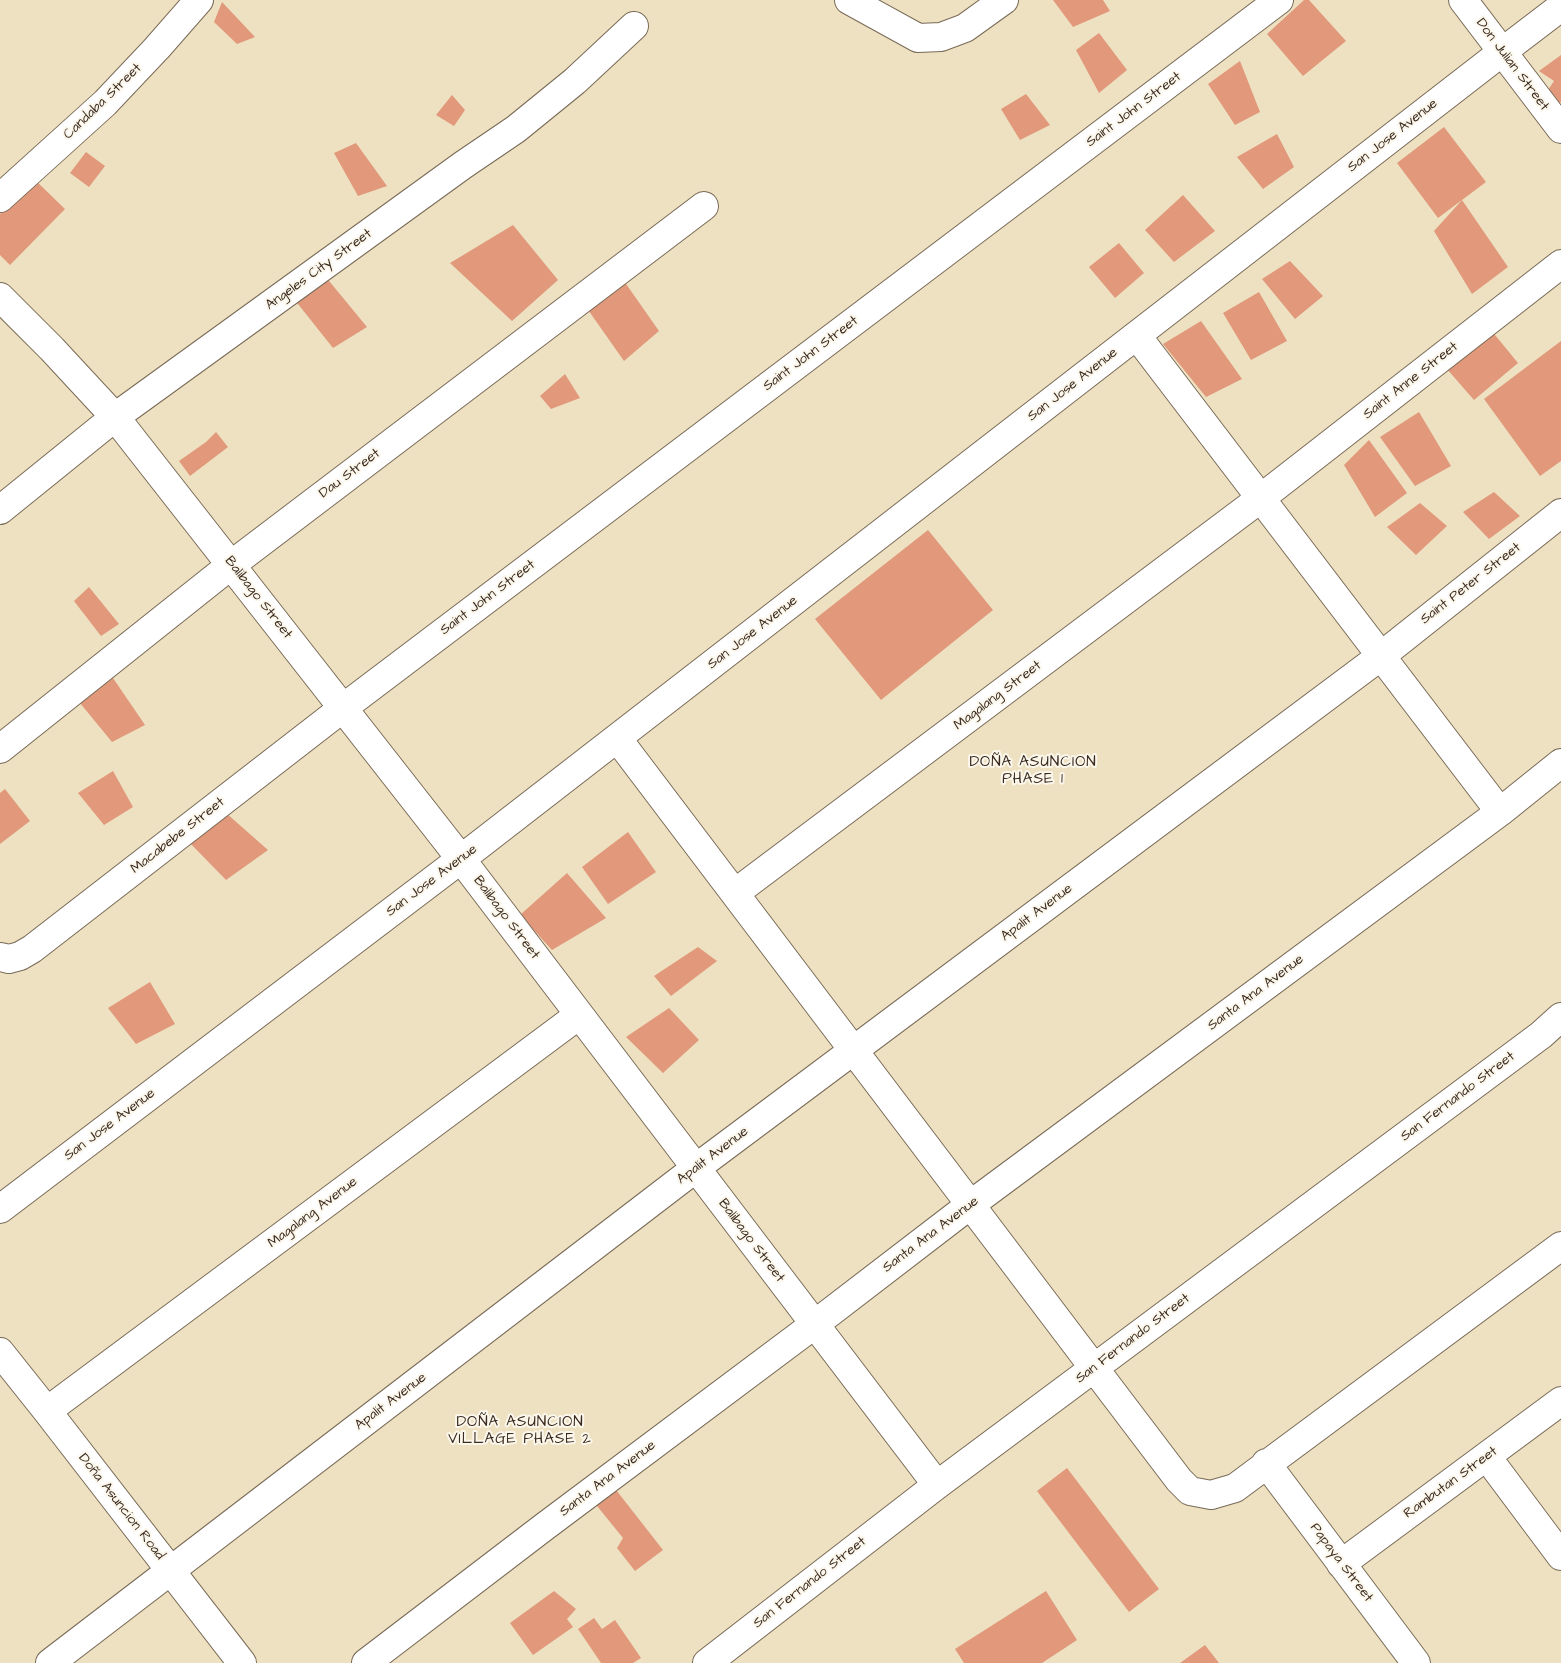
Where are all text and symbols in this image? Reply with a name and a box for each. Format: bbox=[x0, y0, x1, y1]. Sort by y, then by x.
street label: Don Julian Street bbox=[1472, 15, 1552, 115]
street label: Candaba Street bbox=[60, 60, 146, 144]
street label: Saint John Street bbox=[1083, 69, 1185, 151]
street label: San Jose Avenue bbox=[1345, 96, 1441, 176]
street label: Angeles City Street bbox=[263, 226, 375, 314]
street label: Saint John Street bbox=[760, 313, 862, 395]
street label: Saint Anne Street bbox=[1360, 339, 1462, 423]
street label: San Jose Avenue bbox=[1025, 345, 1121, 425]
street label: Dau Street bbox=[316, 446, 384, 502]
street label: Saint Peter Street bbox=[1417, 540, 1525, 628]
street label: Balibago Street bbox=[221, 553, 295, 643]
street label: Saint John Street bbox=[437, 557, 539, 639]
street label: San Jose Avenue bbox=[705, 593, 801, 673]
street label: Magalang Street bbox=[951, 658, 1045, 734]
district label: DOÑA ASUNCION PHASE 1 bbox=[968, 754, 1098, 789]
street label: Macabebe Street bbox=[128, 794, 228, 878]
street label: San Jose Avenue bbox=[383, 841, 481, 921]
street label: Balibago Street bbox=[469, 873, 543, 963]
street label: Apalit Avenue bbox=[998, 881, 1076, 945]
street label: Santa Ana Avenue bbox=[1205, 951, 1307, 1035]
street label: San Fernando Street bbox=[1398, 1049, 1518, 1145]
street label: San Jose Avenue bbox=[61, 1085, 159, 1165]
street label: Apalit Avenue bbox=[674, 1124, 752, 1188]
street label: Magalang Avenue bbox=[265, 1174, 361, 1252]
street label: Santa Ana Avenue bbox=[880, 1193, 982, 1277]
street label: Balibago Street bbox=[714, 1196, 788, 1286]
street label: San Fernando Street bbox=[1073, 1291, 1193, 1387]
street label: Apalit Avenue bbox=[352, 1370, 430, 1434]
district label: DOÑA ASUNCION VILLAGE PHASE 2 bbox=[446, 1414, 594, 1449]
street label: Santa Ana Avenue bbox=[557, 1437, 659, 1521]
street label: Rambutan Street bbox=[1401, 1443, 1501, 1523]
street label: Doña Asuncion Road bbox=[74, 1450, 168, 1564]
street label: Papaya Street bbox=[1306, 1520, 1376, 1606]
street label: San Fernando Street bbox=[750, 1534, 870, 1632]

